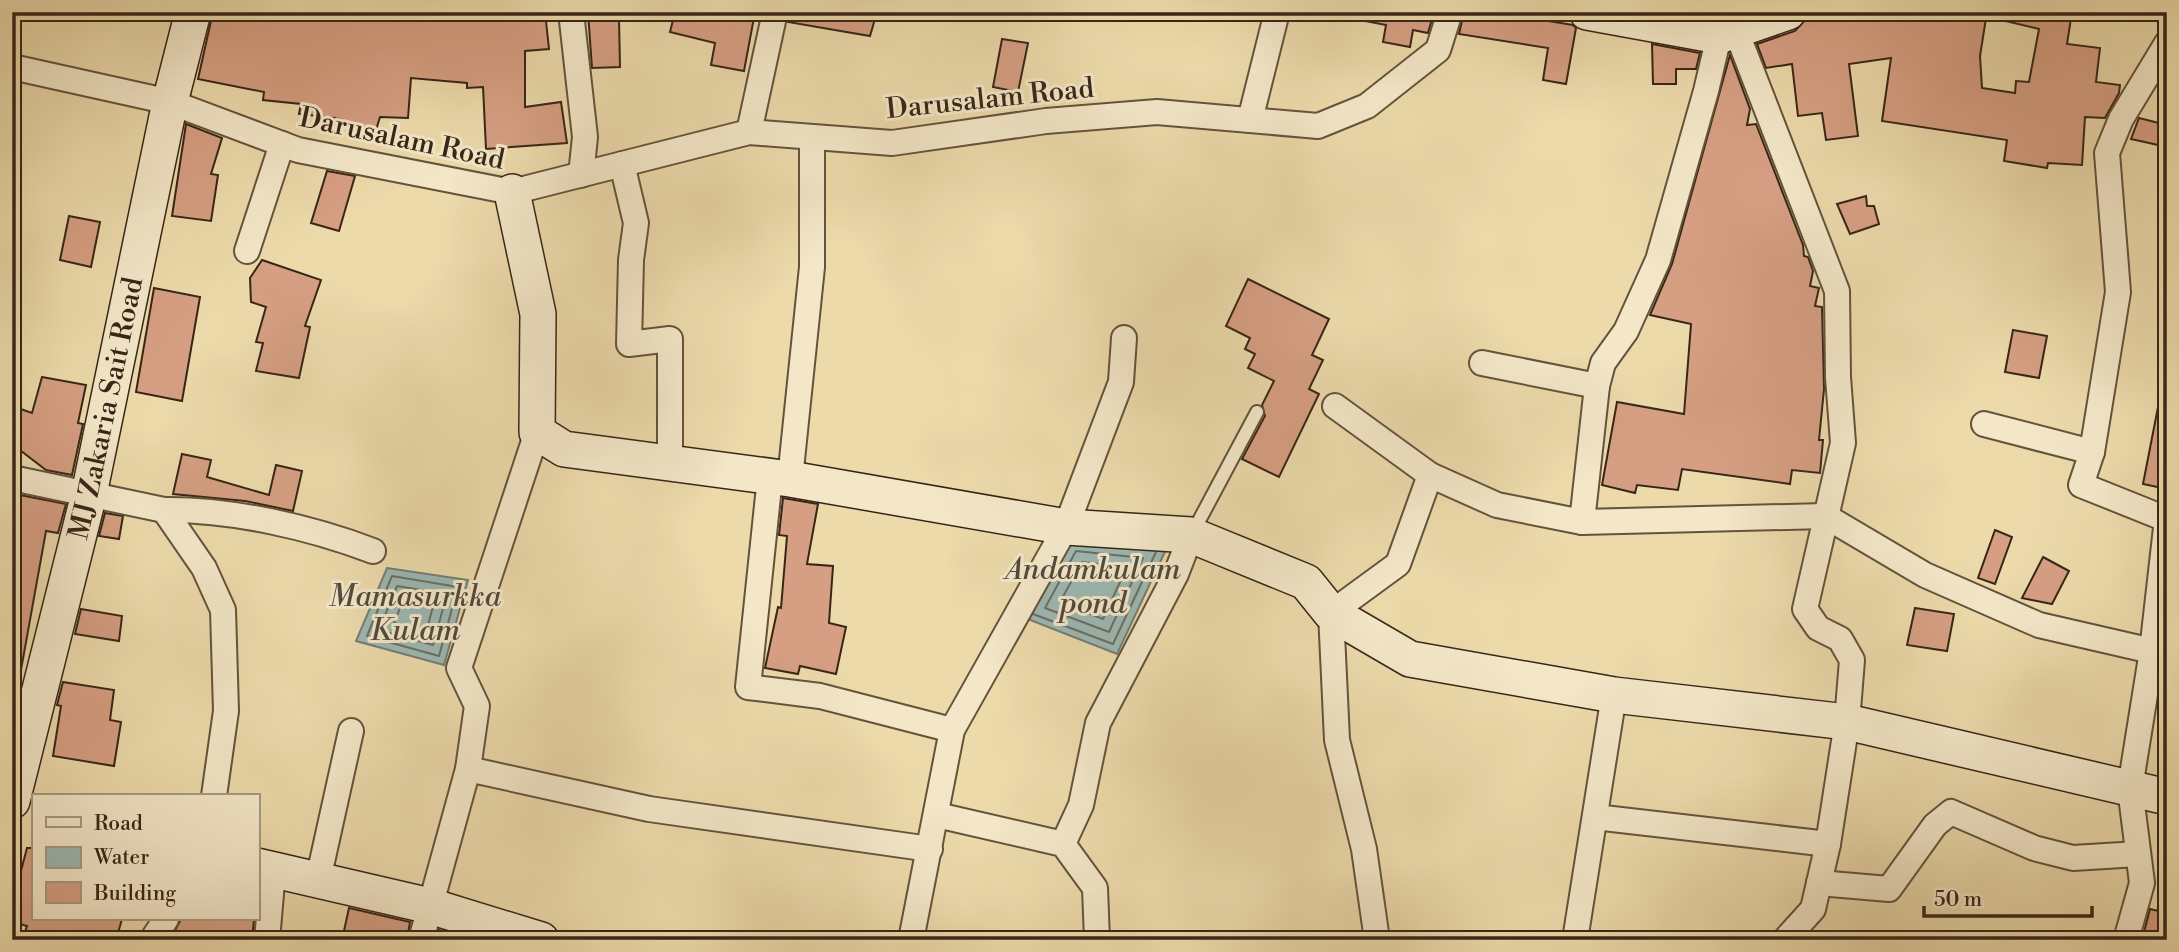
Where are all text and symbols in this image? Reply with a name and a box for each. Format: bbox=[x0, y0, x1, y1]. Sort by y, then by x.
street label: Darusalam Road bbox=[884, 71, 1096, 127]
street label: Darusalam Road bbox=[296, 100, 508, 178]
street label: MJ Zakaria Sait Road bbox=[61, 274, 151, 543]
water label: Andamkulam pond bbox=[1002, 551, 1181, 623]
water label: Mamasurkka Kulam bbox=[329, 578, 502, 650]
legend bbox=[32, 794, 259, 920]
text: Road bbox=[94, 811, 143, 837]
text: Water bbox=[93, 845, 149, 871]
scale bar bbox=[1924, 875, 2092, 919]
text: Building bbox=[93, 881, 176, 907]
text: 50 m bbox=[1934, 887, 1982, 913]

